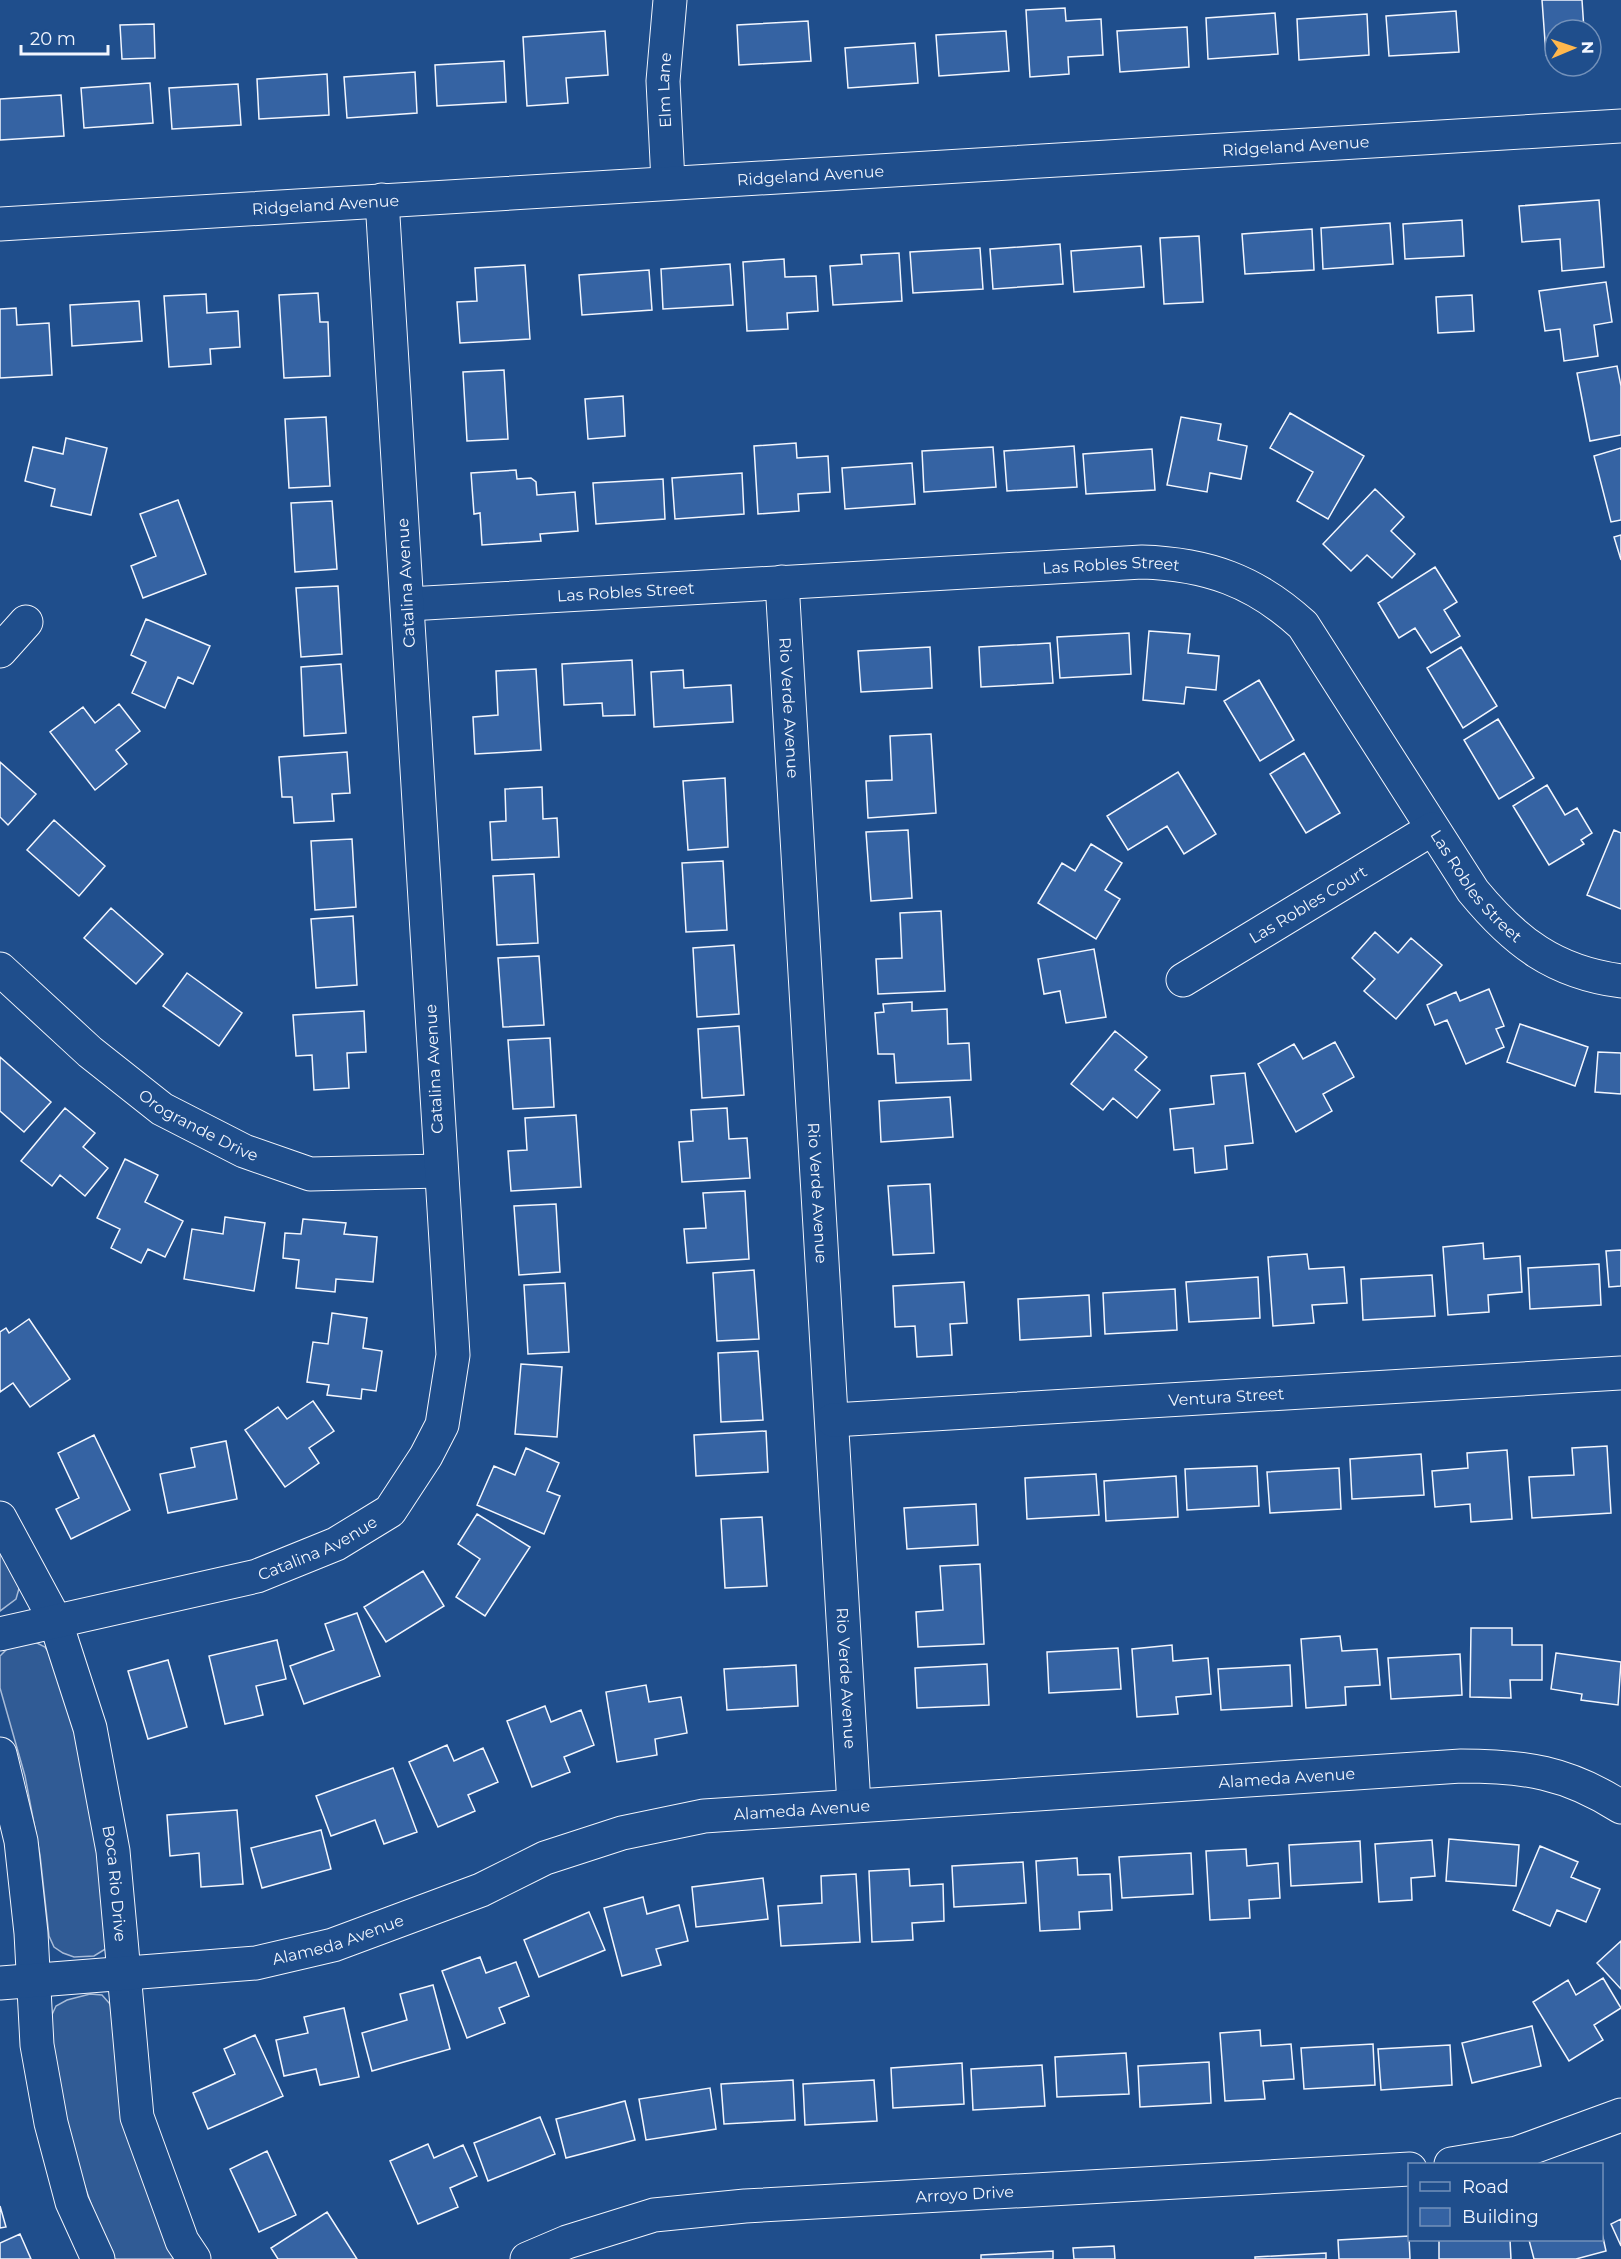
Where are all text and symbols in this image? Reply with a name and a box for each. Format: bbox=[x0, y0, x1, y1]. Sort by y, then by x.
scale bar bbox=[21, 18, 108, 56]
north arrow bbox=[1543, 18, 1603, 78]
text: 20 m bbox=[30, 28, 76, 50]
text: N bbox=[1578, 41, 1597, 54]
street label: Elm Lane bbox=[653, 52, 675, 128]
street label: Ridgeland Avenue bbox=[1221, 132, 1370, 160]
street label: Ridgeland Avenue bbox=[736, 161, 885, 189]
street label: Ridgeland Avenue bbox=[251, 190, 400, 218]
street label: Catalina Avenue bbox=[393, 518, 419, 648]
street label: Las Robles Street bbox=[1042, 552, 1181, 577]
street label: Las Robles Street bbox=[556, 578, 695, 605]
street label: Rio Verde Avenue bbox=[776, 637, 803, 779]
street label: Las Robles Street bbox=[1427, 826, 1526, 946]
street label: Las Robles Court bbox=[1245, 861, 1371, 947]
street label: Catalina Avenue bbox=[421, 1004, 447, 1134]
street label: Orogrande Drive bbox=[135, 1085, 261, 1165]
street label: Rio Verde Avenue bbox=[804, 1122, 832, 1264]
street label: Ventura Street bbox=[1168, 1384, 1285, 1409]
street label: Catalina Avenue bbox=[255, 1512, 380, 1584]
street label: Rio Verde Avenue bbox=[833, 1607, 860, 1749]
street label: Alameda Avenue bbox=[1218, 1764, 1356, 1791]
street label: Alameda Avenue bbox=[733, 1796, 871, 1824]
street label: Boca Rio Drive bbox=[99, 1824, 131, 1942]
street label: Alameda Avenue bbox=[270, 1910, 406, 1968]
legend bbox=[1408, 2163, 1603, 2241]
text: Road bbox=[1462, 2176, 1509, 2198]
street label: Arroyo Drive bbox=[915, 2182, 1014, 2206]
text: Building bbox=[1462, 2206, 1539, 2228]

